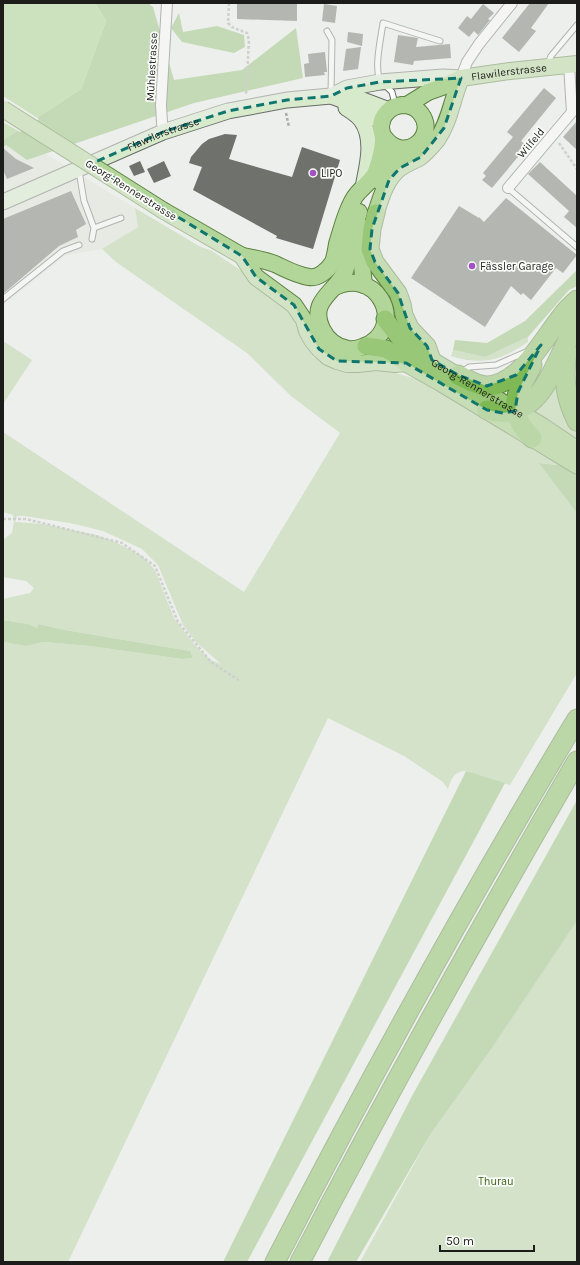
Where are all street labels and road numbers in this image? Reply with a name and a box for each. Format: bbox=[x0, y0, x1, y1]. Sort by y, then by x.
street label: Mühlestrasse bbox=[144, 32, 160, 102]
street label: Flawilerstrasse bbox=[470, 61, 548, 83]
street label: Flawilerstrasse bbox=[125, 114, 201, 153]
street label: Wilfeld bbox=[515, 125, 547, 161]
street label: Georg-Rennerstrasse bbox=[83, 157, 179, 224]
street label: Georg-Rennerstrasse bbox=[429, 356, 526, 421]

